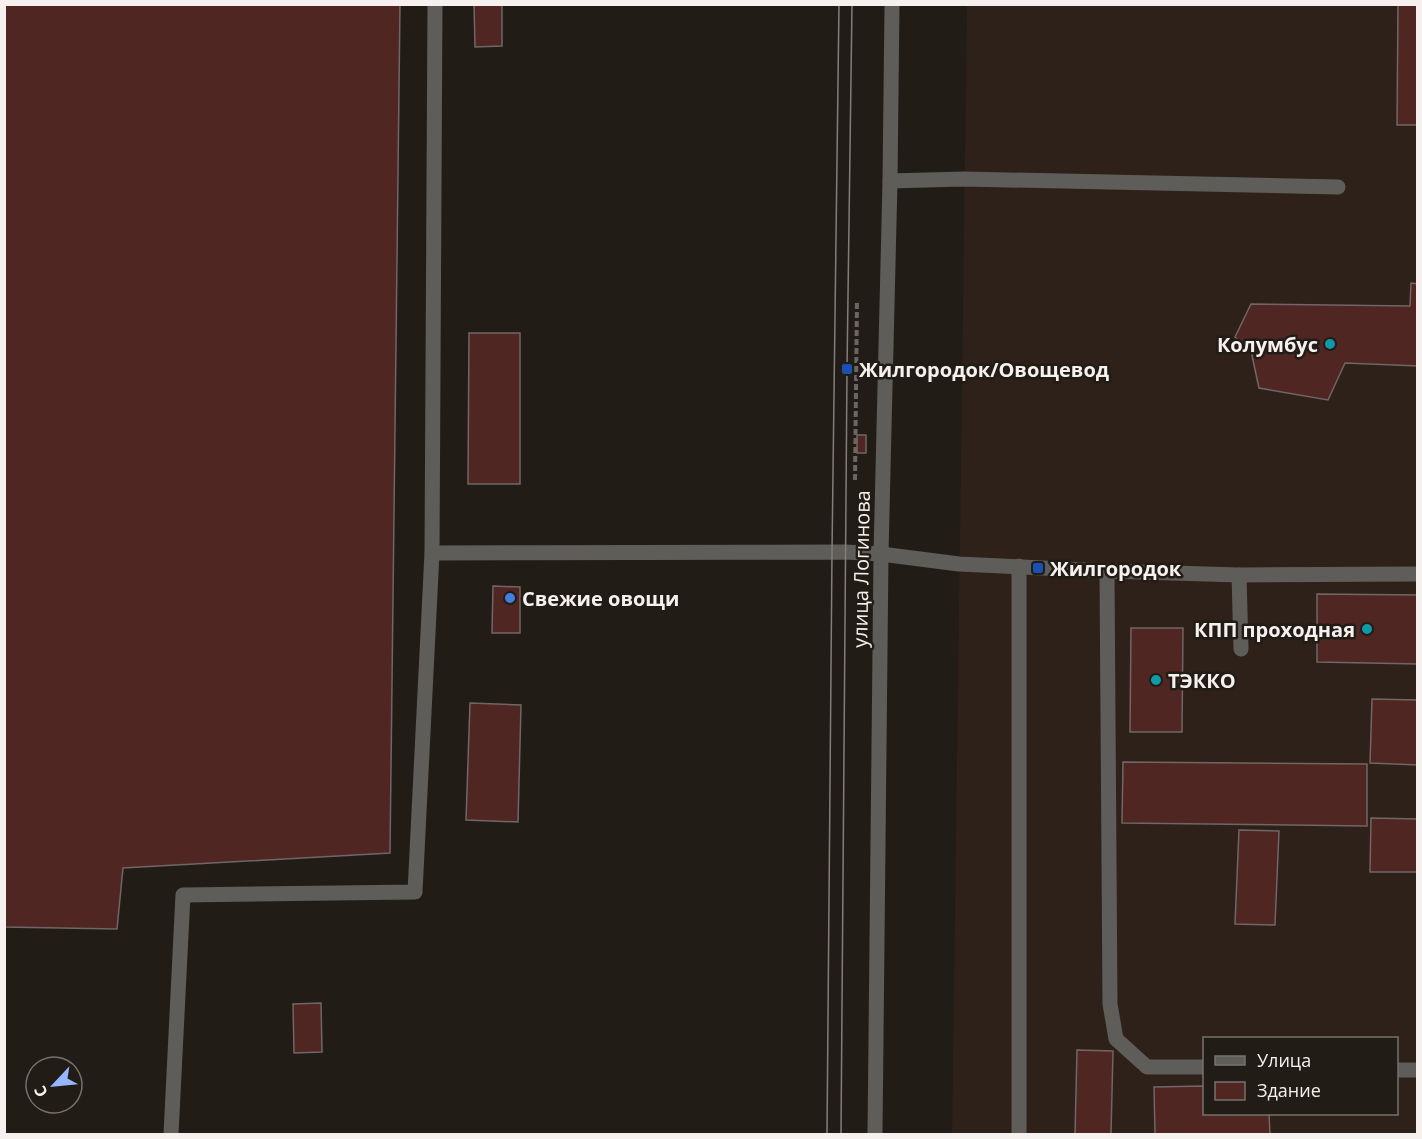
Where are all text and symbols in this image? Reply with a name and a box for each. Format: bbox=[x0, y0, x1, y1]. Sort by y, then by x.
place label: Колумбус bbox=[1217, 331, 1318, 358]
marker: Колумбус bbox=[1323, 337, 1337, 351]
place label: Жилгородок/Овощевод bbox=[859, 356, 1109, 383]
marker: Жилгородок/Овощевод bbox=[840, 362, 854, 376]
street label: улица Логинова bbox=[846, 490, 876, 648]
place label: Жилгородок bbox=[1050, 555, 1182, 582]
marker: Жилгородок bbox=[1031, 561, 1045, 575]
place label: Свежие овощи bbox=[522, 585, 679, 612]
marker: Свежие овощи bbox=[503, 591, 517, 605]
place label: КПП проходная bbox=[1194, 616, 1355, 643]
marker: КПП проходная bbox=[1360, 622, 1374, 636]
place label: ТЭККО bbox=[1168, 667, 1236, 694]
marker: ТЭККО bbox=[1149, 673, 1163, 687]
legend bbox=[1203, 1037, 1398, 1115]
text: Улица bbox=[1257, 1048, 1311, 1072]
north arrow bbox=[24, 1055, 84, 1115]
text: Здание bbox=[1257, 1078, 1321, 1102]
text: С bbox=[28, 1082, 53, 1101]

